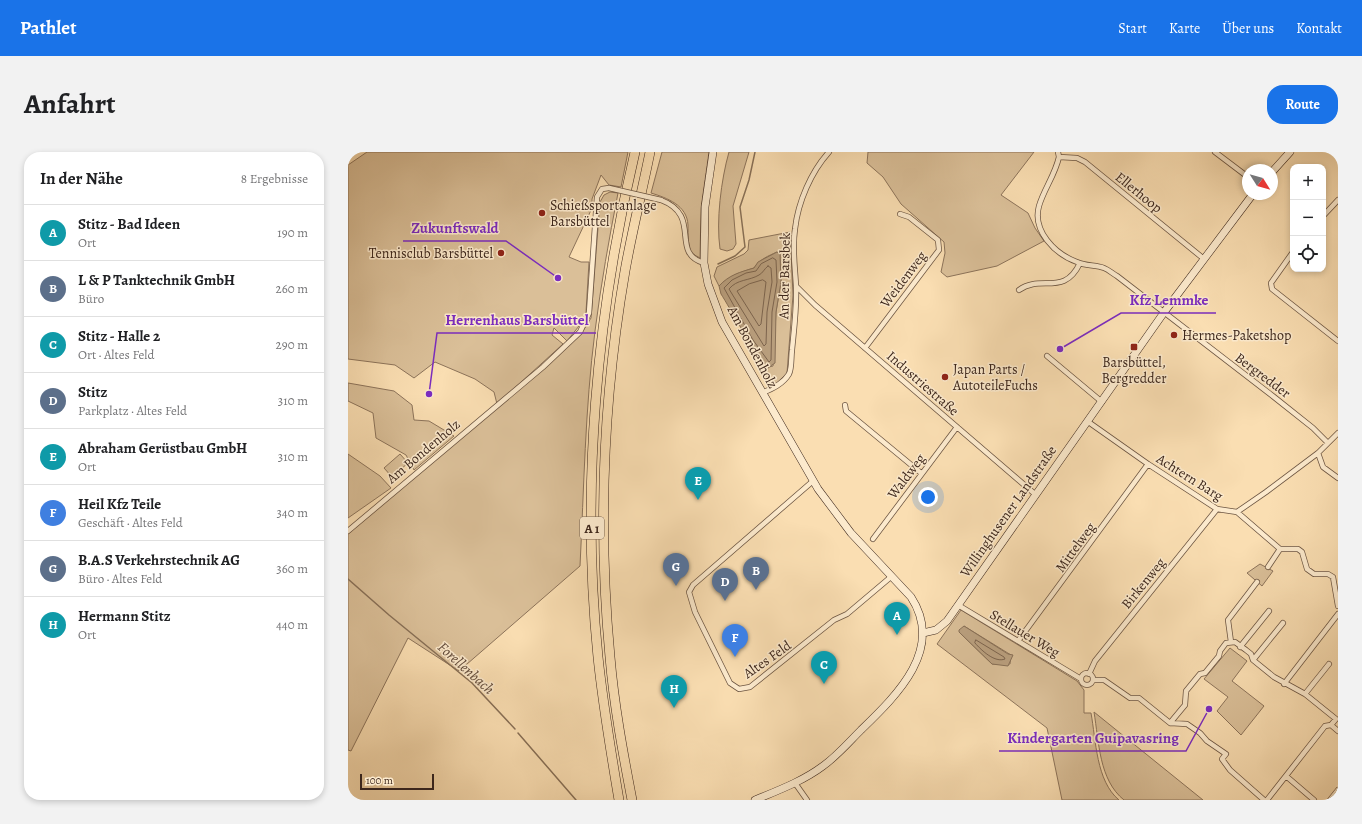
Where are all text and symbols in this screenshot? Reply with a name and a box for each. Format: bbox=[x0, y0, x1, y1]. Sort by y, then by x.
text: Pathlet bbox=[20, 15, 76, 41]
text: Start bbox=[1118, 19, 1147, 38]
text: Karte bbox=[1169, 19, 1200, 38]
text: Über uns bbox=[1222, 19, 1274, 38]
text: Kontakt bbox=[1296, 19, 1342, 38]
text: Anfahrt bbox=[24, 85, 116, 123]
button: Route bbox=[1267, 85, 1338, 124]
north arrow bbox=[1242, 164, 1278, 200]
map controls bbox=[1290, 164, 1326, 272]
button: + bbox=[1290, 164, 1326, 200]
text: In der Nähe bbox=[40, 167, 123, 190]
street label: Ellerhoop bbox=[1111, 168, 1166, 217]
text: 8 Ergebnisse bbox=[241, 170, 308, 187]
place label: Schießsportanlage Barsbüttel bbox=[550, 196, 656, 231]
button: − bbox=[1290, 200, 1326, 236]
marker: Schießsportanlage Barsbüttel bbox=[537, 208, 547, 218]
text: Stitz - Bad Ideen bbox=[78, 214, 180, 234]
callout: Zukunftswald bbox=[403, 214, 506, 241]
text: Zukunftswald bbox=[411, 218, 500, 238]
text: A bbox=[49, 224, 57, 241]
text: 190 m bbox=[277, 224, 308, 241]
street label: An der Barsbek bbox=[774, 233, 795, 320]
text: Ort bbox=[78, 234, 96, 251]
button: locate bbox=[1290, 236, 1326, 272]
place label: Tennisclub Barsbüttel bbox=[369, 244, 494, 263]
street label: Weidenweg bbox=[875, 247, 931, 312]
marker: Tennisclub Barsbüttel bbox=[496, 248, 506, 258]
text: L & P Tanktechnik GmbH bbox=[78, 270, 235, 290]
text: B bbox=[49, 280, 57, 297]
text: 260 m bbox=[275, 280, 308, 297]
callout: Kfz Lemmke bbox=[1121, 286, 1216, 313]
text: Büro bbox=[78, 290, 104, 307]
text: Kfz Lemmke bbox=[1130, 290, 1209, 310]
street label: Am Bondenholz bbox=[722, 302, 782, 392]
callout: Herrenhaus Barsbüttel bbox=[437, 306, 596, 333]
text: Herrenhaus Barsbüttel bbox=[445, 310, 589, 330]
text: Stitz - Halle 2 bbox=[78, 326, 160, 346]
place label: Hermes-Paketshop bbox=[1182, 326, 1291, 345]
marker: Hermes-Paketshop bbox=[1169, 330, 1179, 340]
text: C bbox=[49, 336, 57, 353]
text: 290 m bbox=[276, 336, 308, 353]
marker: Barsbüttel, Bergredder bbox=[1129, 342, 1139, 352]
text: Ort · Altes Feld bbox=[78, 346, 154, 363]
street label: Industriestraße bbox=[882, 347, 963, 420]
street label: Bergredder bbox=[1231, 348, 1295, 403]
place label: Barsbüttel, Bergredder bbox=[1101, 353, 1167, 388]
place label: Japan Parts / AutoteileFuchs bbox=[952, 360, 1038, 395]
marker: Japan Parts / AutoteileFuchs bbox=[940, 372, 950, 382]
text: Stitz bbox=[78, 382, 107, 402]
text: D bbox=[48, 392, 58, 409]
text: 310 m bbox=[278, 392, 308, 409]
text: Parkplatz · Altes Feld bbox=[78, 402, 187, 419]
street label: Am Bondenholz bbox=[382, 415, 464, 489]
text: Abraham Gerüstbau GmbH bbox=[78, 438, 247, 458]
street label: Willinghusener Landstraße bbox=[955, 442, 1061, 582]
text: E bbox=[49, 448, 57, 465]
text: 310 m bbox=[278, 448, 308, 465]
street label: Achtern Barg bbox=[1152, 449, 1227, 505]
street label: Waldweg bbox=[883, 450, 930, 504]
text: Ort bbox=[78, 458, 96, 475]
pin: E bbox=[685, 467, 711, 500]
your location bbox=[918, 487, 938, 507]
text: Heil Kfz Teile bbox=[78, 494, 161, 514]
text: F bbox=[50, 504, 56, 521]
text: 340 m bbox=[276, 504, 308, 521]
text: Geschäft · Altes Feld bbox=[78, 514, 183, 531]
road number: A 1 bbox=[580, 517, 604, 539]
street label: Mittelweg bbox=[1051, 518, 1100, 576]
text: B.A.S Verkehrstechnik AG bbox=[78, 550, 240, 570]
pin: G bbox=[663, 553, 689, 586]
street label: Birkenweg bbox=[1117, 554, 1170, 613]
pin: B bbox=[743, 557, 769, 590]
text: G bbox=[49, 560, 57, 577]
text: 360 m bbox=[276, 560, 308, 577]
pin: D bbox=[712, 568, 738, 601]
text: Büro · Altes Feld bbox=[78, 570, 162, 587]
pin: A bbox=[884, 602, 910, 635]
street label: Stellauer Weg bbox=[986, 605, 1063, 662]
text: Hermann Stitz bbox=[78, 606, 171, 626]
text: H bbox=[48, 616, 58, 633]
text: 440 m bbox=[276, 616, 308, 633]
pin: F bbox=[722, 624, 748, 657]
text: Ort bbox=[78, 626, 96, 643]
street label: Altes Feld bbox=[739, 636, 795, 683]
water label: Forellenbach bbox=[433, 637, 499, 699]
pin: C bbox=[811, 651, 837, 684]
pin: H bbox=[661, 675, 687, 708]
callout: Kindergarten Guipavasring bbox=[999, 724, 1186, 751]
text: Kindergarten Guipavasring bbox=[1007, 728, 1179, 748]
scale bar bbox=[360, 772, 434, 791]
text: 100 m bbox=[366, 773, 393, 788]

